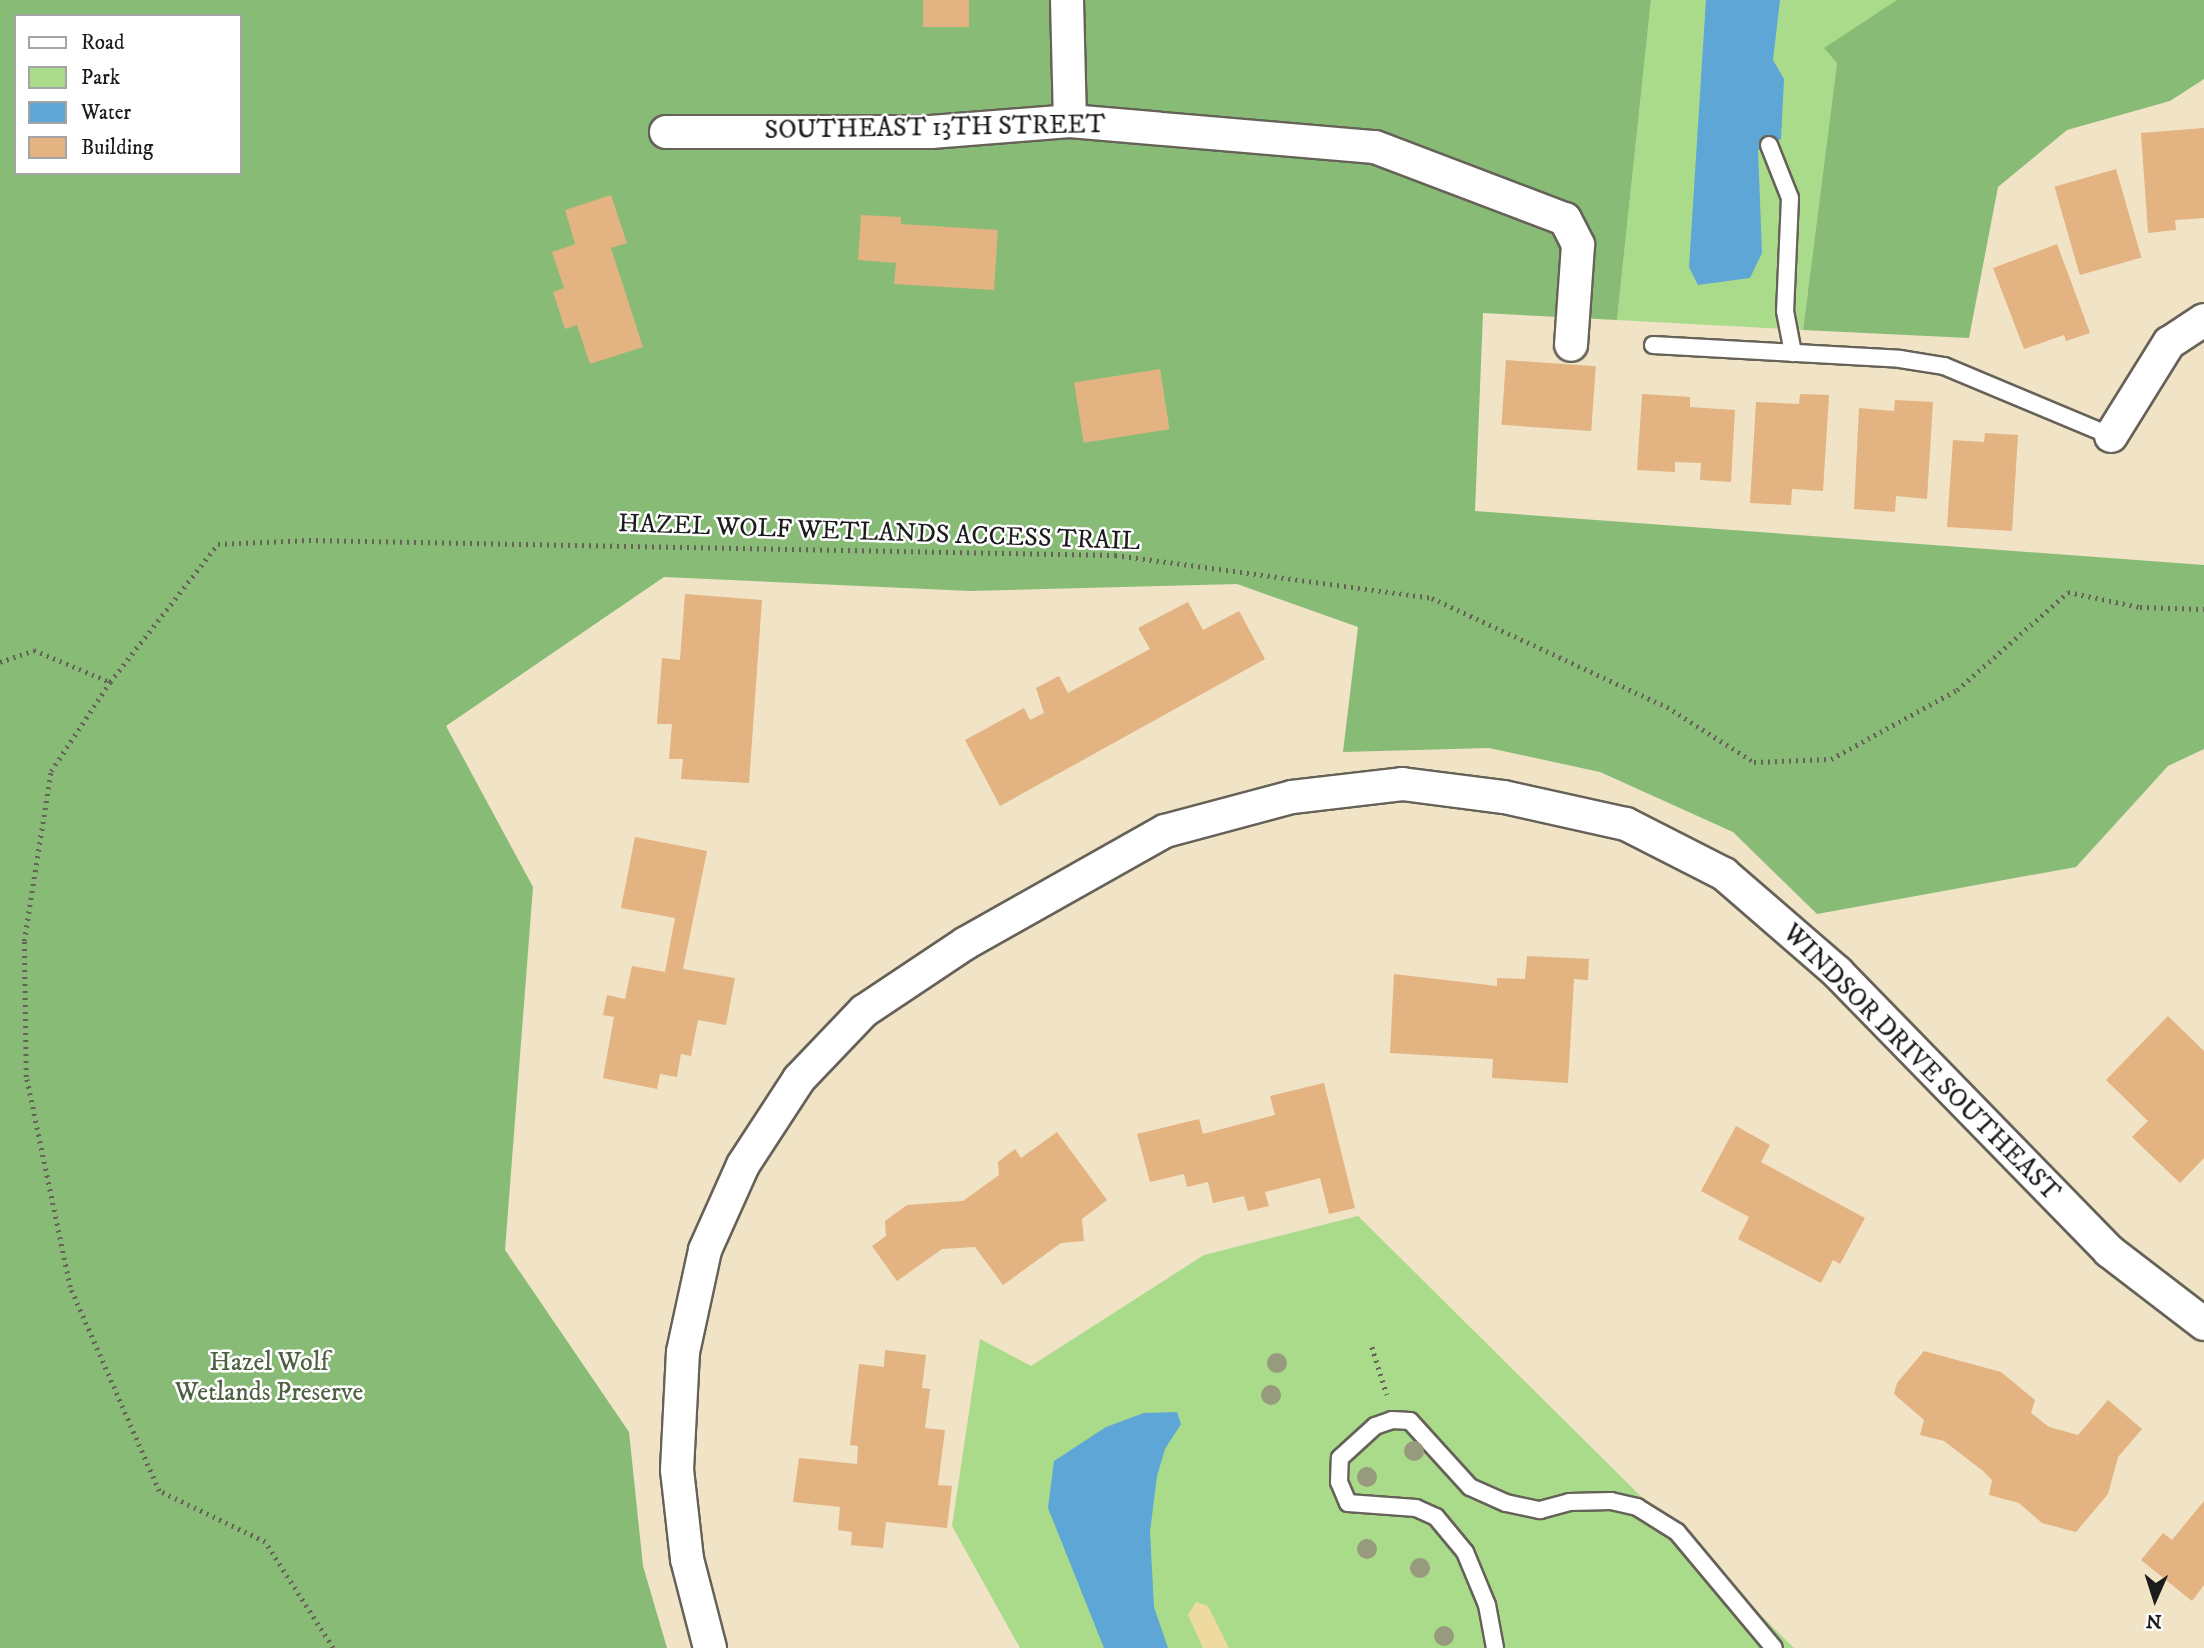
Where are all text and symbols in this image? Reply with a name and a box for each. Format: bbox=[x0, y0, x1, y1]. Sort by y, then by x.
legend bbox=[14, 14, 242, 175]
text: Road bbox=[81, 30, 125, 56]
text: Park bbox=[81, 65, 120, 91]
text: Water bbox=[81, 100, 131, 126]
street label: SOUTHEAST 13TH STREET bbox=[764, 109, 1106, 147]
text: Building bbox=[81, 135, 153, 161]
street label: HAZEL WOLF WETLANDS ACCESS TRAIL bbox=[617, 508, 1141, 558]
street label: WINDSOR DRIVE SOUTHEAST bbox=[1776, 918, 2066, 1208]
park label: Hazel Wolf Wetlands Preserve bbox=[175, 1347, 363, 1408]
north arrow bbox=[2120, 1564, 2190, 1634]
text: N bbox=[2145, 1609, 2162, 1632]

